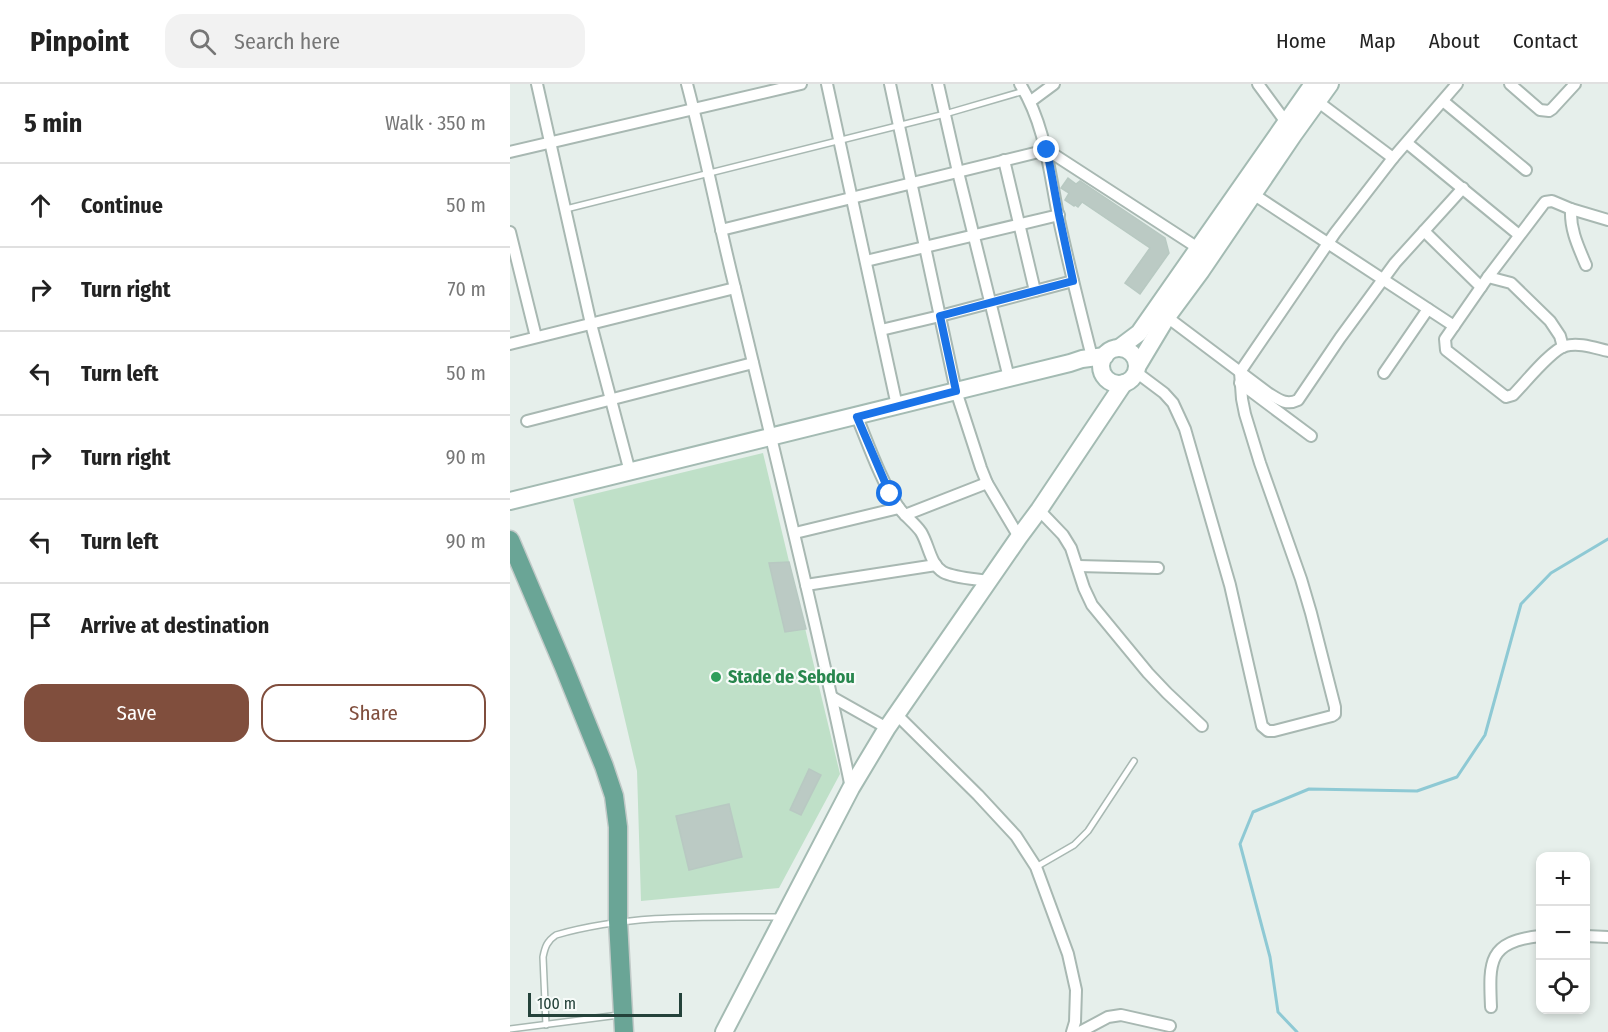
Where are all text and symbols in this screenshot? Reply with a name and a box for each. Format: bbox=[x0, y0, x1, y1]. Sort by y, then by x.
search box bbox=[165, 14, 585, 68]
text: Pinpoint bbox=[30, 25, 129, 58]
icon: search bbox=[186, 25, 219, 58]
text: Search here bbox=[234, 28, 340, 55]
text: Home bbox=[1276, 28, 1326, 54]
text: Map bbox=[1359, 28, 1396, 54]
text: About bbox=[1429, 28, 1480, 54]
text: Contact bbox=[1513, 28, 1578, 54]
text: 5 min bbox=[24, 108, 82, 139]
text: Walk · 350 m bbox=[385, 111, 486, 135]
route end bbox=[1033, 136, 1059, 162]
icon: ahead bbox=[24, 189, 57, 222]
text: Continue bbox=[81, 192, 163, 219]
text: 50 m bbox=[446, 193, 486, 217]
icon: right bbox=[24, 273, 57, 306]
text: Turn right bbox=[81, 276, 170, 303]
text: 70 m bbox=[448, 277, 486, 301]
icon: left bbox=[24, 357, 57, 390]
text: Turn left bbox=[81, 360, 159, 387]
text: 50 m bbox=[446, 361, 486, 385]
icon: right bbox=[24, 441, 57, 474]
text: Turn right bbox=[81, 444, 170, 471]
text: 90 m bbox=[446, 445, 486, 469]
route start bbox=[876, 480, 902, 506]
icon: left bbox=[24, 525, 57, 558]
text: Turn left bbox=[81, 528, 159, 555]
text: 90 m bbox=[446, 529, 486, 553]
icon: arrive bbox=[24, 609, 57, 642]
text: Arrive at destination bbox=[81, 612, 269, 639]
place label: Stade de Sebdou bbox=[728, 666, 855, 688]
marker: Stade de Sebdou bbox=[709, 670, 723, 684]
button: Save bbox=[24, 684, 249, 742]
button: Share bbox=[261, 684, 486, 742]
map controls bbox=[1536, 852, 1590, 1014]
button: + bbox=[1536, 852, 1590, 906]
button: − bbox=[1536, 906, 1590, 960]
button: locate bbox=[1536, 960, 1590, 1014]
scale bar bbox=[528, 990, 682, 1018]
text: 100 m bbox=[537, 994, 576, 1013]

